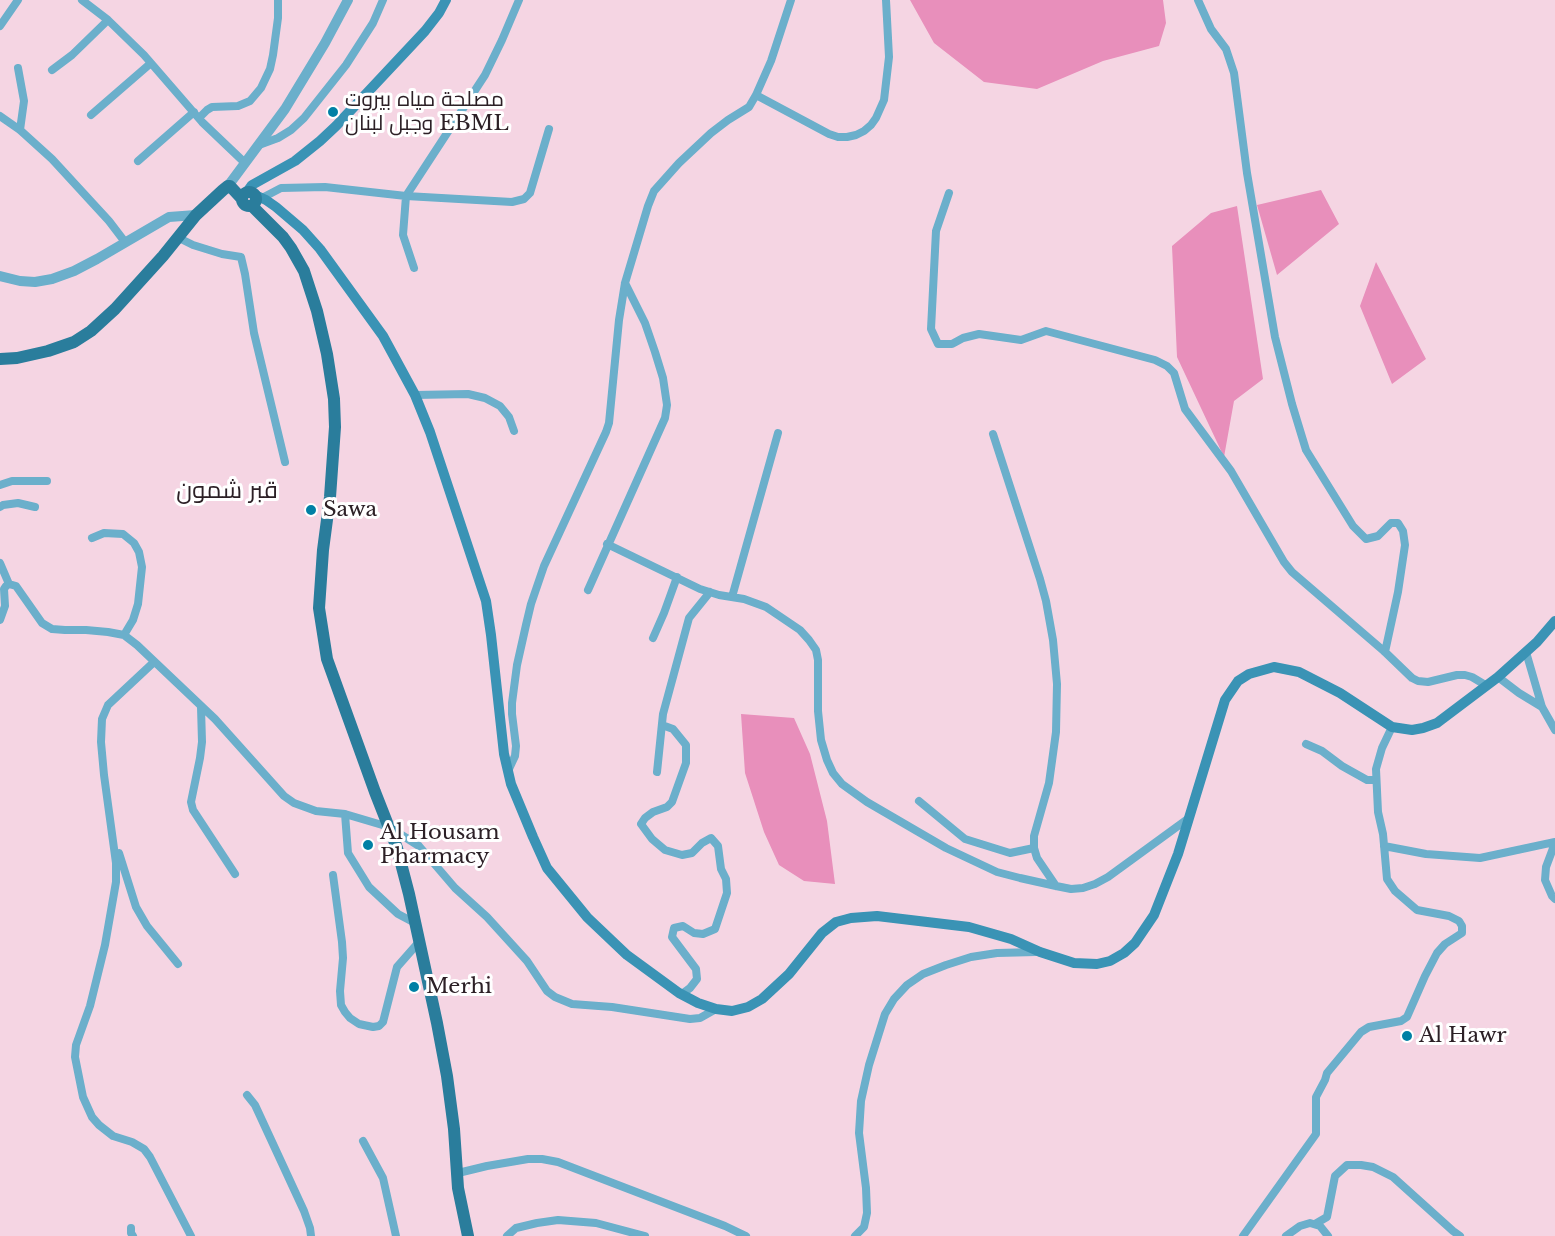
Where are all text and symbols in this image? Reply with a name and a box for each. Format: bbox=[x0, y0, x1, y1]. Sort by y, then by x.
place label: مصلحة مياه بيروت وجبل لبنان EBML bbox=[345, 87, 509, 137]
marker: مصلحة مياه بيروت وجبل لبنان EBML bbox=[326, 105, 340, 119]
district label: قبر شمون bbox=[176, 477, 278, 505]
place label: Sawa bbox=[323, 497, 377, 523]
marker: Sawa bbox=[304, 503, 318, 517]
place label: Al Housam Pharmacy bbox=[380, 820, 499, 870]
marker: Al Housam Pharmacy bbox=[361, 838, 375, 852]
place label: Merhi bbox=[426, 974, 492, 1000]
marker: Merhi bbox=[407, 980, 421, 994]
place label: Al Hawr bbox=[1419, 1023, 1507, 1049]
marker: Al Hawr bbox=[1400, 1029, 1414, 1043]

